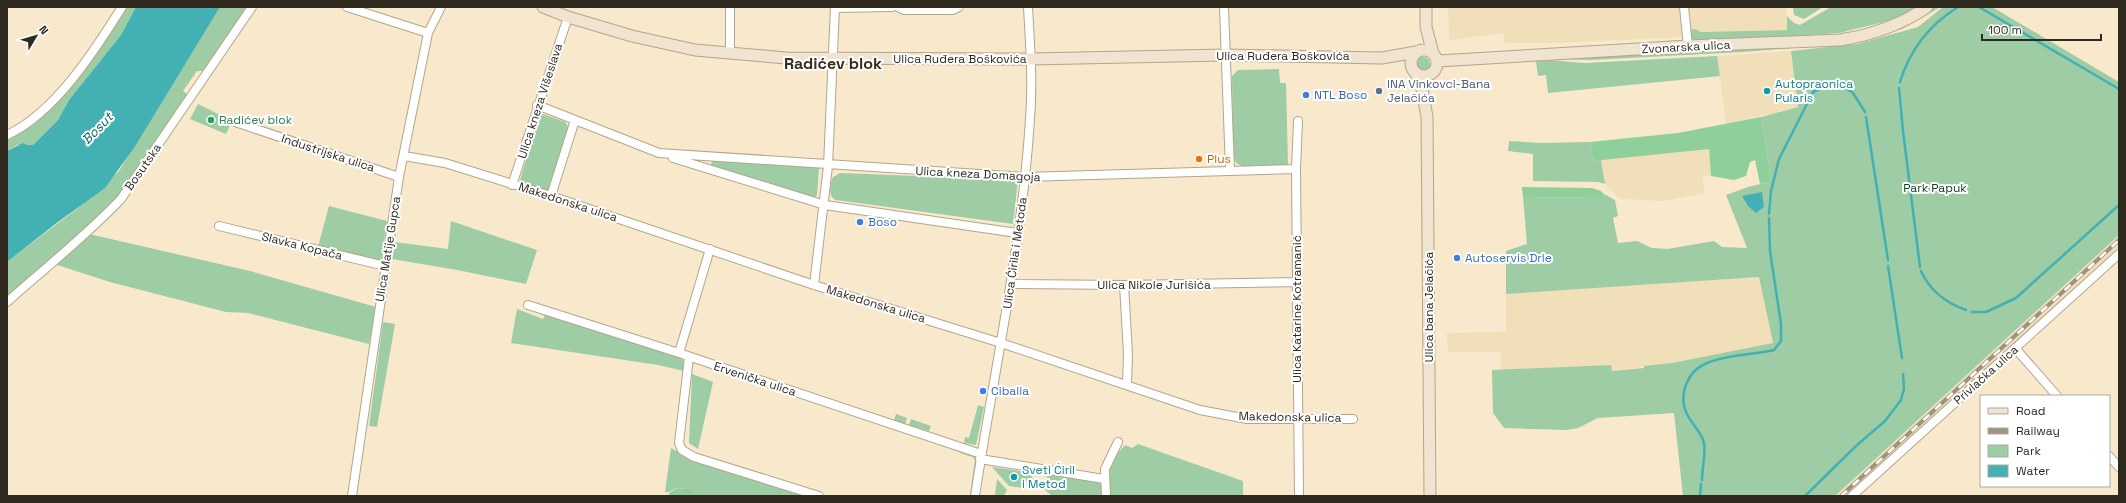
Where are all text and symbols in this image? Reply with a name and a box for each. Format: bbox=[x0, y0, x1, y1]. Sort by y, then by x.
north arrow bbox=[16, 16, 56, 56]
scale bar bbox=[1982, 16, 2101, 42]
text: 100 m bbox=[1988, 22, 2022, 38]
text: N bbox=[36, 23, 52, 37]
street label: Zvonarska ulica bbox=[1641, 37, 1731, 57]
street label: Ulica kneza Višeslava bbox=[514, 41, 566, 161]
street label: Ulica Ruđera Boškovića bbox=[1216, 48, 1350, 64]
street label: Ulica Ruđera Boškovića bbox=[893, 51, 1027, 67]
district label: Radićev blok bbox=[784, 53, 882, 74]
place label: INA Vinkovci-Bana Jelačića bbox=[1387, 76, 1490, 106]
place label: Autopraonica Pularis bbox=[1775, 76, 1853, 106]
marker: INA Vinkovci-Bana Jelačića bbox=[1374, 86, 1384, 96]
marker: Autopraonica Pularis bbox=[1762, 86, 1772, 96]
place label: NTL Boso bbox=[1314, 87, 1367, 103]
marker: NTL Boso bbox=[1301, 90, 1311, 100]
water label: Bosut bbox=[78, 108, 117, 148]
place label: Radićev blok bbox=[219, 112, 293, 128]
marker: Radićev blok bbox=[206, 115, 216, 125]
street label: Industrijska ulica bbox=[279, 130, 377, 176]
street label: Bosutska bbox=[121, 140, 165, 194]
place label: Plus bbox=[1207, 151, 1231, 167]
marker: Plus bbox=[1194, 154, 1204, 164]
street label: Ulica kneza Domagoja bbox=[915, 163, 1041, 185]
street label: Makedonska ulica bbox=[517, 178, 620, 226]
park label: Park Papuk bbox=[1903, 180, 1967, 196]
street label: Ulica Matije Gupca bbox=[372, 195, 404, 303]
street label: Ulica Ćirila i Metoda bbox=[999, 196, 1031, 310]
place label: Boso bbox=[868, 214, 897, 230]
marker: Boso bbox=[855, 217, 865, 227]
street label: Slavka Kopača bbox=[260, 228, 344, 264]
street label: Ulica Katarine Kotramanić bbox=[1289, 235, 1305, 383]
place label: Autoservis Drle bbox=[1465, 250, 1552, 266]
street label: Ulica bana Jelačića bbox=[1421, 252, 1437, 362]
marker: Autoservis Drle bbox=[1452, 253, 1462, 263]
street label: Ulica Nikole Jurišića bbox=[1097, 277, 1211, 293]
street label: Makedonska ulica bbox=[824, 281, 928, 327]
street label: Privlačka ulica bbox=[1950, 342, 2022, 408]
street label: Ervenička ulica bbox=[712, 358, 798, 400]
place label: Cibalia bbox=[991, 383, 1029, 399]
marker: Cibalia bbox=[978, 386, 988, 396]
legend bbox=[1980, 395, 2110, 487]
text: Road bbox=[2016, 403, 2045, 419]
street label: Makedonska ulica bbox=[1238, 408, 1342, 426]
text: Railway bbox=[2016, 423, 2060, 439]
text: Park bbox=[2016, 443, 2041, 459]
place label: Sveti Ćiril i Metod bbox=[1022, 462, 1075, 492]
text: Water bbox=[2016, 463, 2050, 479]
marker: Sveti Ćiril i Metod bbox=[1009, 472, 1019, 482]

